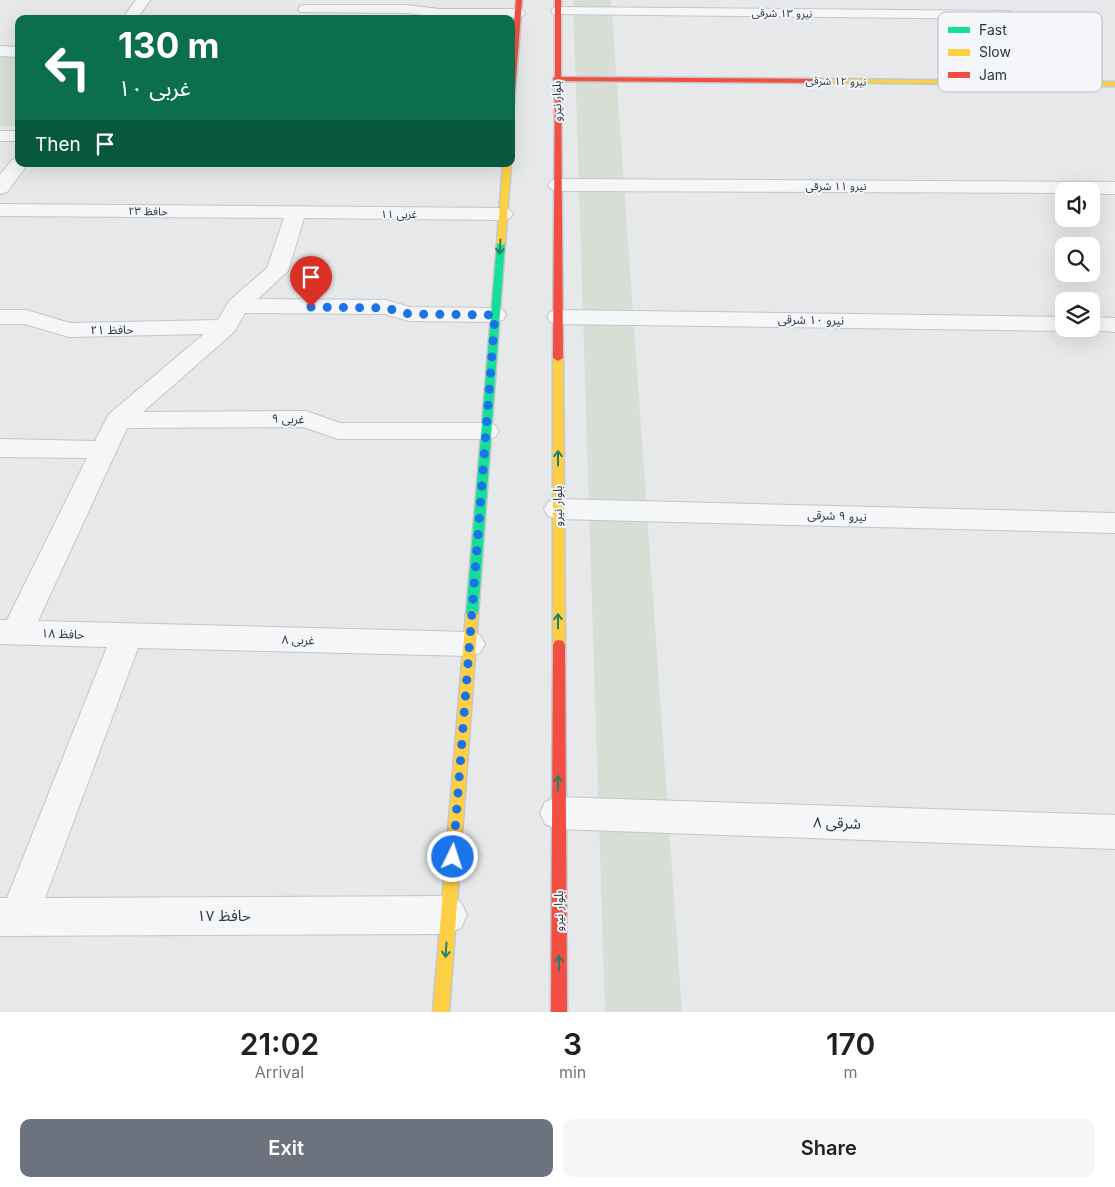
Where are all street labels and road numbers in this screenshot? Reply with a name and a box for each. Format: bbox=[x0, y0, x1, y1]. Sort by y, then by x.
street label: نیرو ۱۳ شرقی bbox=[751, 5, 813, 21]
street label: نیرو ۱۲ شرقی bbox=[805, 73, 867, 89]
street label: بلوار نیرو bbox=[549, 80, 564, 122]
street label: نیرو ۱۱ شرقی bbox=[806, 179, 866, 193]
street label: حافظ ۲۳ bbox=[128, 204, 168, 218]
street label: ۱۱ غربی bbox=[381, 207, 418, 221]
street label: نیرو ۱۰ شرقی bbox=[778, 311, 844, 328]
street label: حافظ ۲۱ bbox=[90, 322, 134, 337]
street label: ۹ غربی bbox=[271, 410, 305, 427]
street label: بلوار نیرو bbox=[550, 486, 565, 526]
street label: نیرو ۹ شرقی bbox=[807, 507, 867, 524]
street label: حافظ ۱۸ bbox=[41, 625, 85, 642]
street label: ۸ غربی bbox=[281, 631, 315, 648]
street label: ۸ شرقی bbox=[813, 812, 861, 833]
street label: بلوار نیرو bbox=[551, 891, 566, 931]
street label: حافظ ۱۷ bbox=[197, 906, 251, 925]

